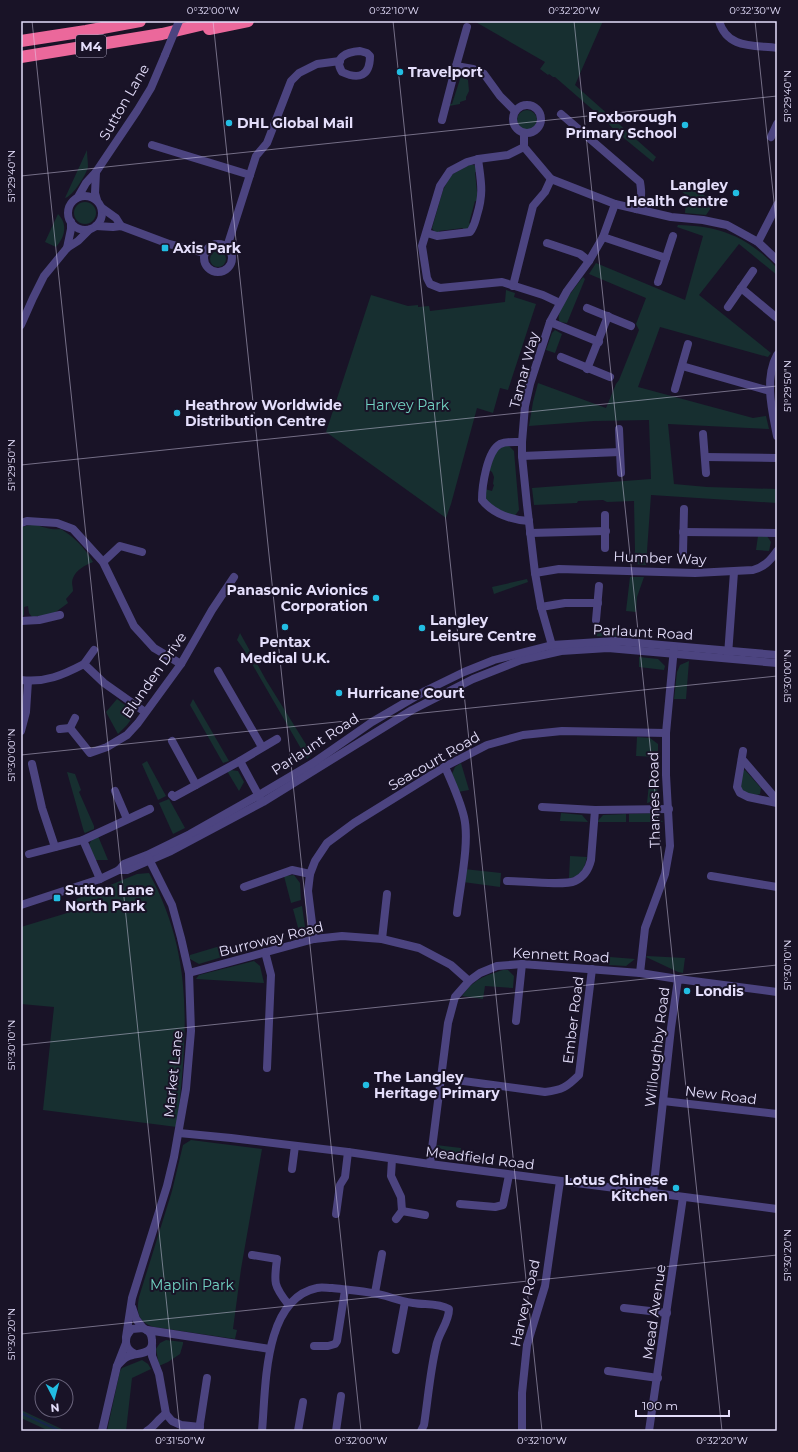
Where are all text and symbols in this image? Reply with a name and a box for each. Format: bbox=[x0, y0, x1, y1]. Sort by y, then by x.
text: 0°32'00"W bbox=[187, 4, 239, 17]
text: 0°32'10"W bbox=[369, 4, 419, 17]
text: 0°32'20"W bbox=[548, 4, 600, 17]
text: 0°32'30"W bbox=[729, 4, 781, 17]
road number: M4 bbox=[76, 35, 106, 57]
street label: Sutton Lane bbox=[95, 61, 153, 143]
place label: Travelport bbox=[408, 63, 483, 81]
marker: Travelport bbox=[395, 67, 405, 77]
text: 51°29'40"N bbox=[781, 70, 794, 122]
place label: Foxborough Primary School bbox=[566, 108, 677, 142]
place label: DHL Global Mail bbox=[237, 114, 353, 132]
marker: DHL Global Mail bbox=[224, 118, 234, 128]
marker: Foxborough Primary School bbox=[680, 120, 690, 130]
text: 51°29'40"N bbox=[5, 150, 18, 202]
place label: Langley Health Centre bbox=[626, 176, 729, 210]
marker: Langley Health Centre bbox=[731, 188, 741, 198]
place label: Axis Park bbox=[172, 239, 242, 257]
marker: Axis Park bbox=[160, 243, 170, 253]
street label: Tamar Way bbox=[505, 329, 543, 410]
text: 51°29'50"N bbox=[781, 360, 794, 412]
place label: Heathrow Worldwide Distribution Centre bbox=[185, 396, 342, 430]
park label: Harvey Park bbox=[365, 396, 450, 414]
marker: Heathrow Worldwide Distribution Centre bbox=[172, 408, 182, 418]
text: 51°29'50"N bbox=[5, 439, 18, 491]
street label: Humber Way bbox=[613, 547, 707, 569]
place label: Panasonic Avionics Corporation bbox=[227, 581, 369, 615]
marker: Panasonic Avionics Corporation bbox=[371, 593, 381, 603]
place label: Langley Leisure Centre bbox=[430, 611, 537, 645]
street label: Parlaunt Road bbox=[592, 620, 694, 644]
marker: Pentax Medical U.K. bbox=[280, 622, 290, 632]
marker: Langley Leisure Centre bbox=[417, 623, 427, 633]
street label: Blunden Drive bbox=[118, 628, 190, 722]
place label: Pentax Medical U.K. bbox=[240, 633, 330, 667]
text: 51°30'00"N bbox=[781, 649, 794, 703]
place label: Hurricane Court bbox=[347, 684, 465, 702]
marker: Hurricane Court bbox=[334, 688, 344, 698]
street label: Parlaunt Road bbox=[268, 709, 362, 779]
street label: Seacourt Road bbox=[385, 727, 483, 795]
text: 51°30'00"N bbox=[5, 728, 18, 782]
street label: Thames Road bbox=[644, 752, 664, 848]
place label: Sutton Lane North Park bbox=[65, 881, 154, 915]
marker: Sutton Lane North Park bbox=[52, 893, 62, 903]
street label: Burroway Road bbox=[217, 917, 325, 961]
text: 51°30'10"N bbox=[781, 940, 794, 990]
street label: Kennett Road bbox=[512, 943, 610, 967]
street label: Ember Road bbox=[559, 975, 587, 1065]
place label: Londis bbox=[695, 982, 744, 1000]
street label: Willoughby Road bbox=[641, 986, 673, 1108]
marker: Londis bbox=[682, 986, 692, 996]
text: 51°30'10"N bbox=[5, 1020, 18, 1070]
street label: Market Lane bbox=[159, 1030, 187, 1118]
place label: The Langley Heritage Primary bbox=[374, 1068, 500, 1102]
marker: The Langley Heritage Primary bbox=[361, 1080, 371, 1090]
street label: New Road bbox=[684, 1082, 758, 1108]
street label: Meadfield Road bbox=[424, 1142, 536, 1174]
place label: Lotus Chinese Kitchen bbox=[564, 1171, 668, 1205]
marker: Lotus Chinese Kitchen bbox=[671, 1183, 681, 1193]
text: 51°30'20"N bbox=[781, 1229, 794, 1281]
street label: Harvey Road bbox=[506, 1258, 544, 1348]
street label: Mead Avenue bbox=[638, 1263, 670, 1361]
park label: Maplin Park bbox=[150, 1276, 235, 1294]
text: 51°30'20"N bbox=[5, 1308, 18, 1360]
north arrow bbox=[34, 1378, 74, 1418]
scale bar bbox=[636, 1392, 729, 1418]
text: 100 m bbox=[642, 1398, 678, 1413]
text: N bbox=[50, 1401, 60, 1415]
text: 0°31'50"W bbox=[155, 1434, 205, 1447]
text: 0°32'00"W bbox=[335, 1434, 387, 1447]
text: 0°32'10"W bbox=[517, 1434, 567, 1447]
text: 0°32'20"W bbox=[696, 1434, 748, 1447]

